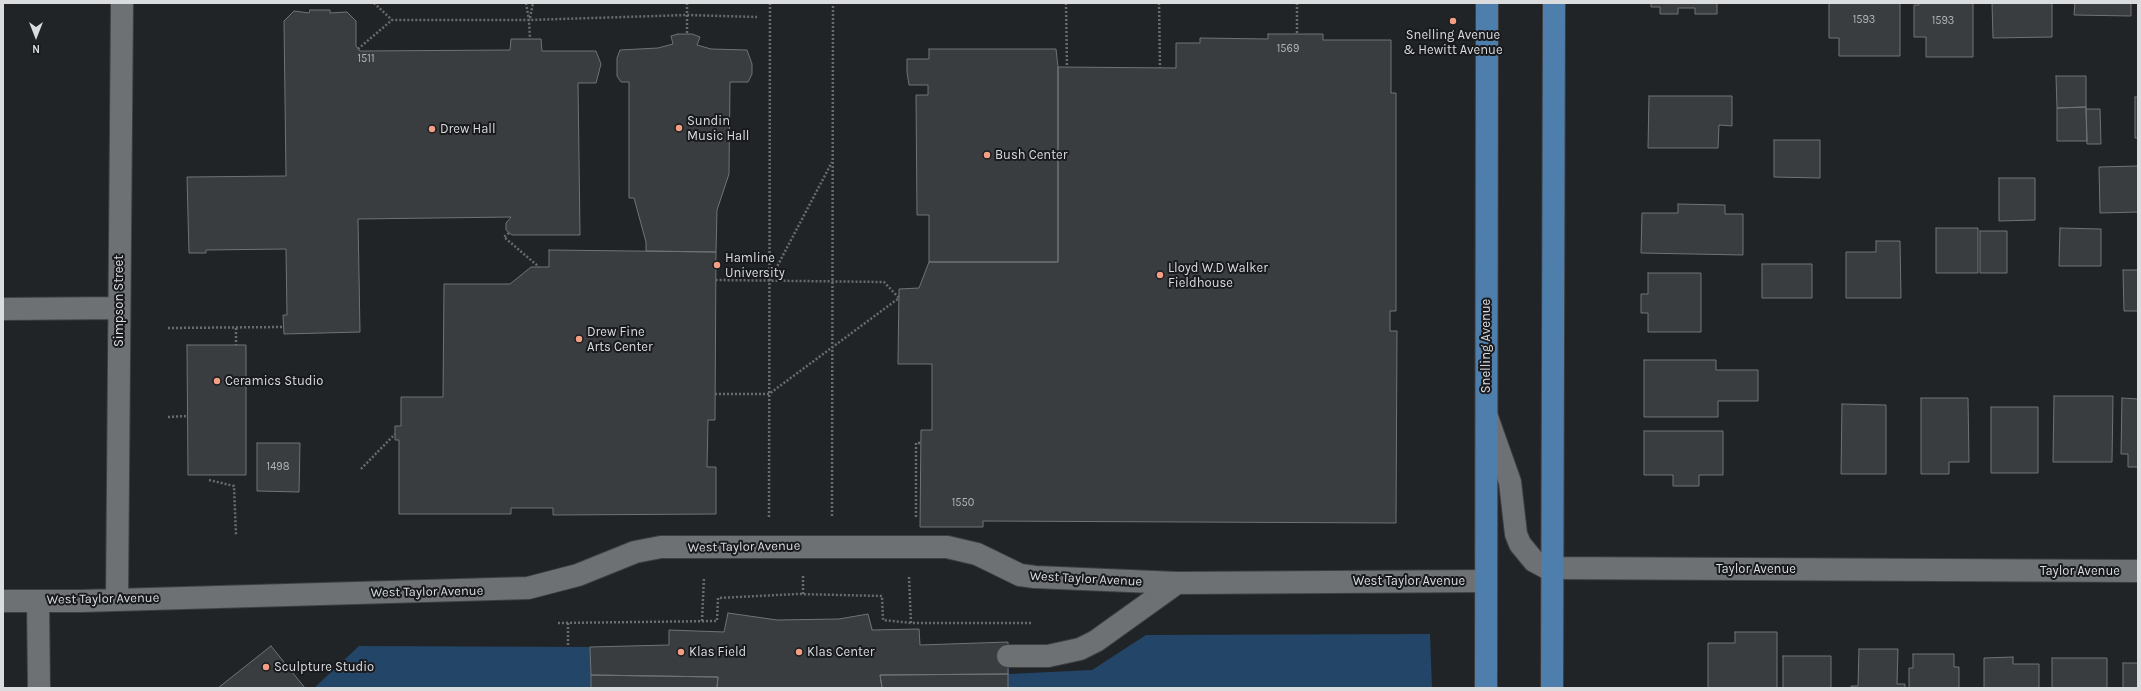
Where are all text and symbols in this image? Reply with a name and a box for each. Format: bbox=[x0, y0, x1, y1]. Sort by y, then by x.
house number: 1593 bbox=[1853, 13, 1875, 27]
house number: 1593 bbox=[1932, 14, 1954, 28]
north arrow bbox=[16, 16, 56, 56]
marker: Snelling Avenue & Hewitt Avenue bbox=[1448, 16, 1458, 26]
place label: Snelling Avenue & Hewitt Avenue bbox=[1403, 27, 1503, 58]
text: N bbox=[32, 42, 40, 55]
house number: 1569 bbox=[1277, 42, 1299, 56]
house number: 1511 bbox=[357, 52, 375, 66]
place label: Sundin Music Hall bbox=[687, 113, 750, 144]
place label: Drew Hall bbox=[440, 121, 496, 137]
marker: Sundin Music Hall bbox=[674, 123, 684, 133]
marker: Drew Hall bbox=[427, 124, 437, 134]
place label: Bush Center bbox=[995, 147, 1067, 163]
marker: Bush Center bbox=[982, 150, 992, 160]
place label: Hamline University bbox=[725, 250, 785, 281]
street label: Simpson Street bbox=[111, 255, 127, 347]
marker: Hamline University bbox=[712, 260, 722, 270]
place label: Lloyd W.D Walker Fieldhouse bbox=[1168, 260, 1268, 291]
marker: Lloyd W.D Walker Fieldhouse bbox=[1155, 270, 1165, 280]
street label: Snelling Avenue bbox=[1478, 299, 1494, 393]
place label: Drew Fine Arts Center bbox=[587, 324, 653, 355]
marker: Drew Fine Arts Center bbox=[574, 334, 584, 344]
place label: Ceramics Studio bbox=[225, 373, 323, 389]
marker: Ceramics Studio bbox=[212, 376, 222, 386]
house number: 1498 bbox=[267, 460, 289, 474]
house number: 1550 bbox=[952, 496, 974, 510]
street label: West Taylor Avenue bbox=[688, 538, 800, 556]
street label: Taylor Avenue bbox=[1716, 561, 1796, 577]
street label: Taylor Avenue bbox=[2040, 563, 2120, 579]
street label: West Taylor Avenue bbox=[1029, 568, 1143, 590]
street label: West Taylor Avenue bbox=[1353, 573, 1465, 589]
street label: West Taylor Avenue bbox=[371, 583, 483, 601]
street label: West Taylor Avenue bbox=[47, 590, 159, 608]
place label: Klas Field bbox=[689, 644, 746, 660]
place label: Klas Center bbox=[807, 644, 874, 660]
marker: Klas Field bbox=[676, 647, 686, 657]
marker: Klas Center bbox=[794, 647, 804, 657]
place label: Sculpture Studio bbox=[274, 659, 374, 675]
marker: Sculpture Studio bbox=[261, 662, 271, 672]

